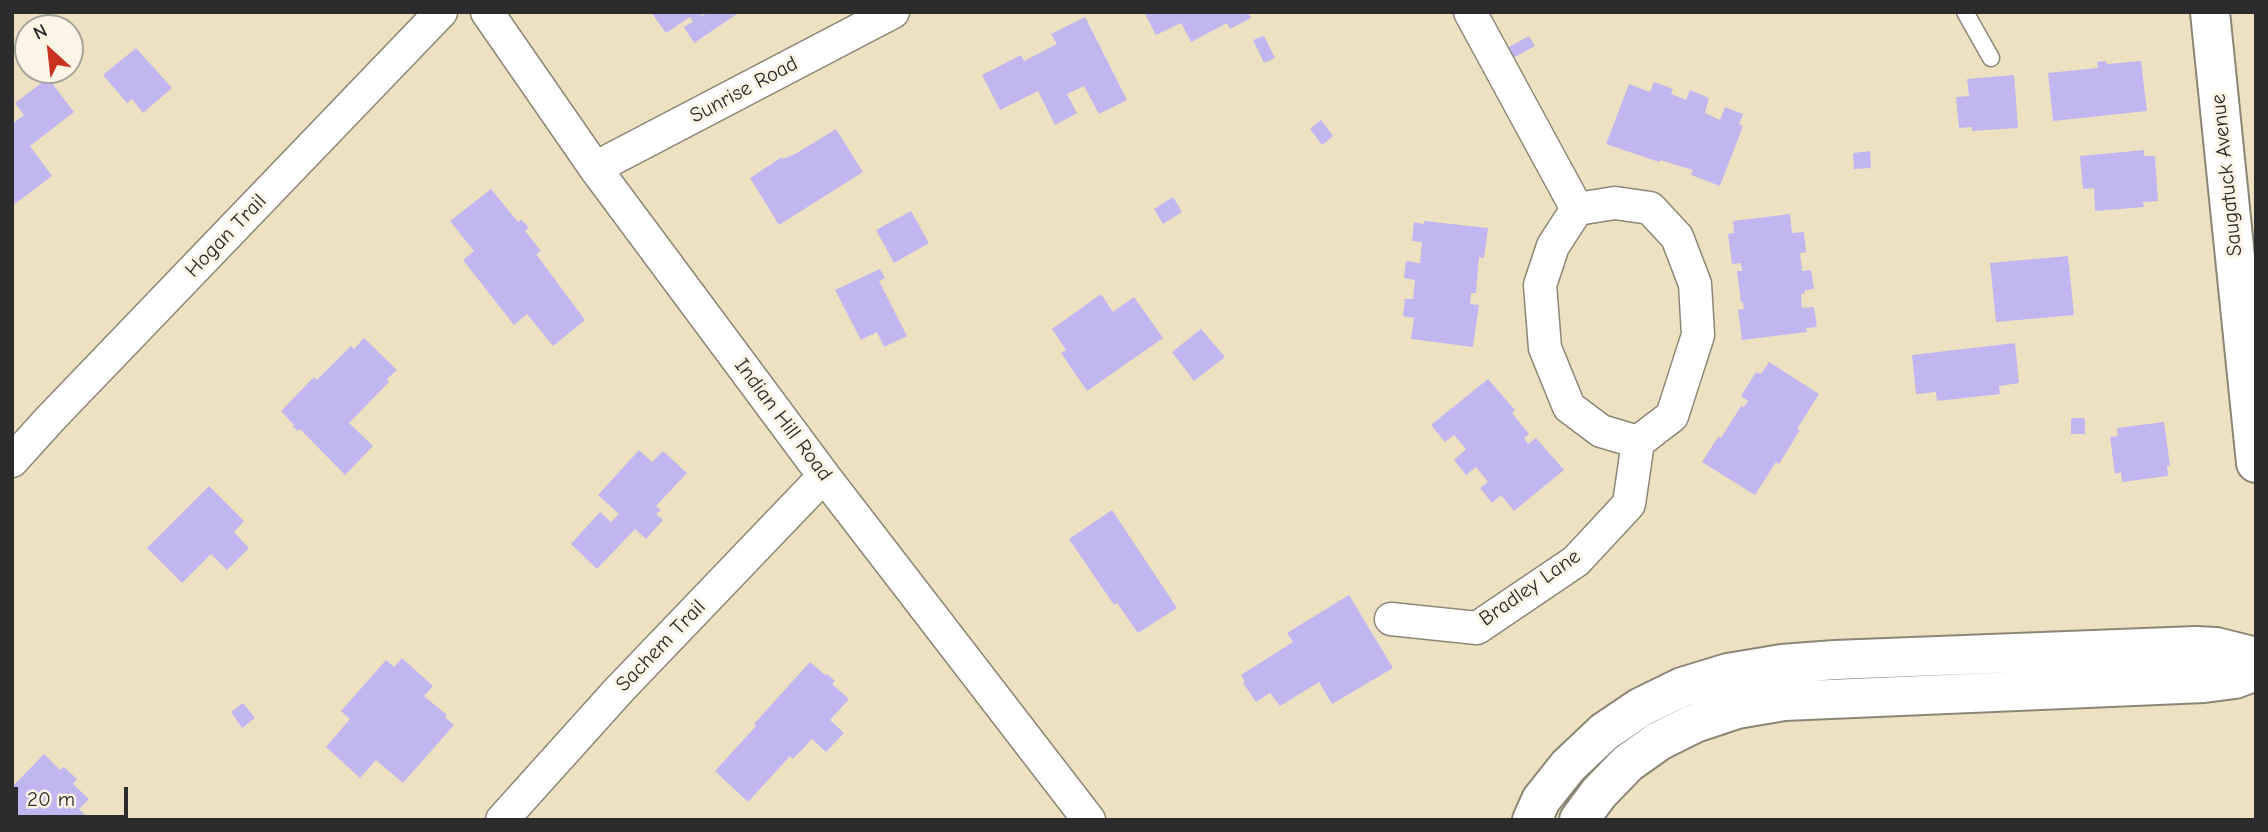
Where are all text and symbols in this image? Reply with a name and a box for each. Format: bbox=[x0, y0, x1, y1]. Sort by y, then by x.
north arrow bbox=[14, 14, 84, 84]
text: N bbox=[30, 19, 51, 45]
street label: Sunrise Road bbox=[686, 51, 802, 129]
street label: Saugatuck Avenue bbox=[2206, 93, 2248, 257]
street label: Hogan Trail bbox=[180, 189, 272, 283]
street label: Indian Hill Road bbox=[729, 354, 837, 486]
street label: Bradley Lane bbox=[1475, 544, 1585, 632]
street label: Sachem Trail bbox=[611, 595, 711, 697]
scale bar bbox=[18, 772, 131, 816]
text: 20 m bbox=[27, 787, 75, 811]

